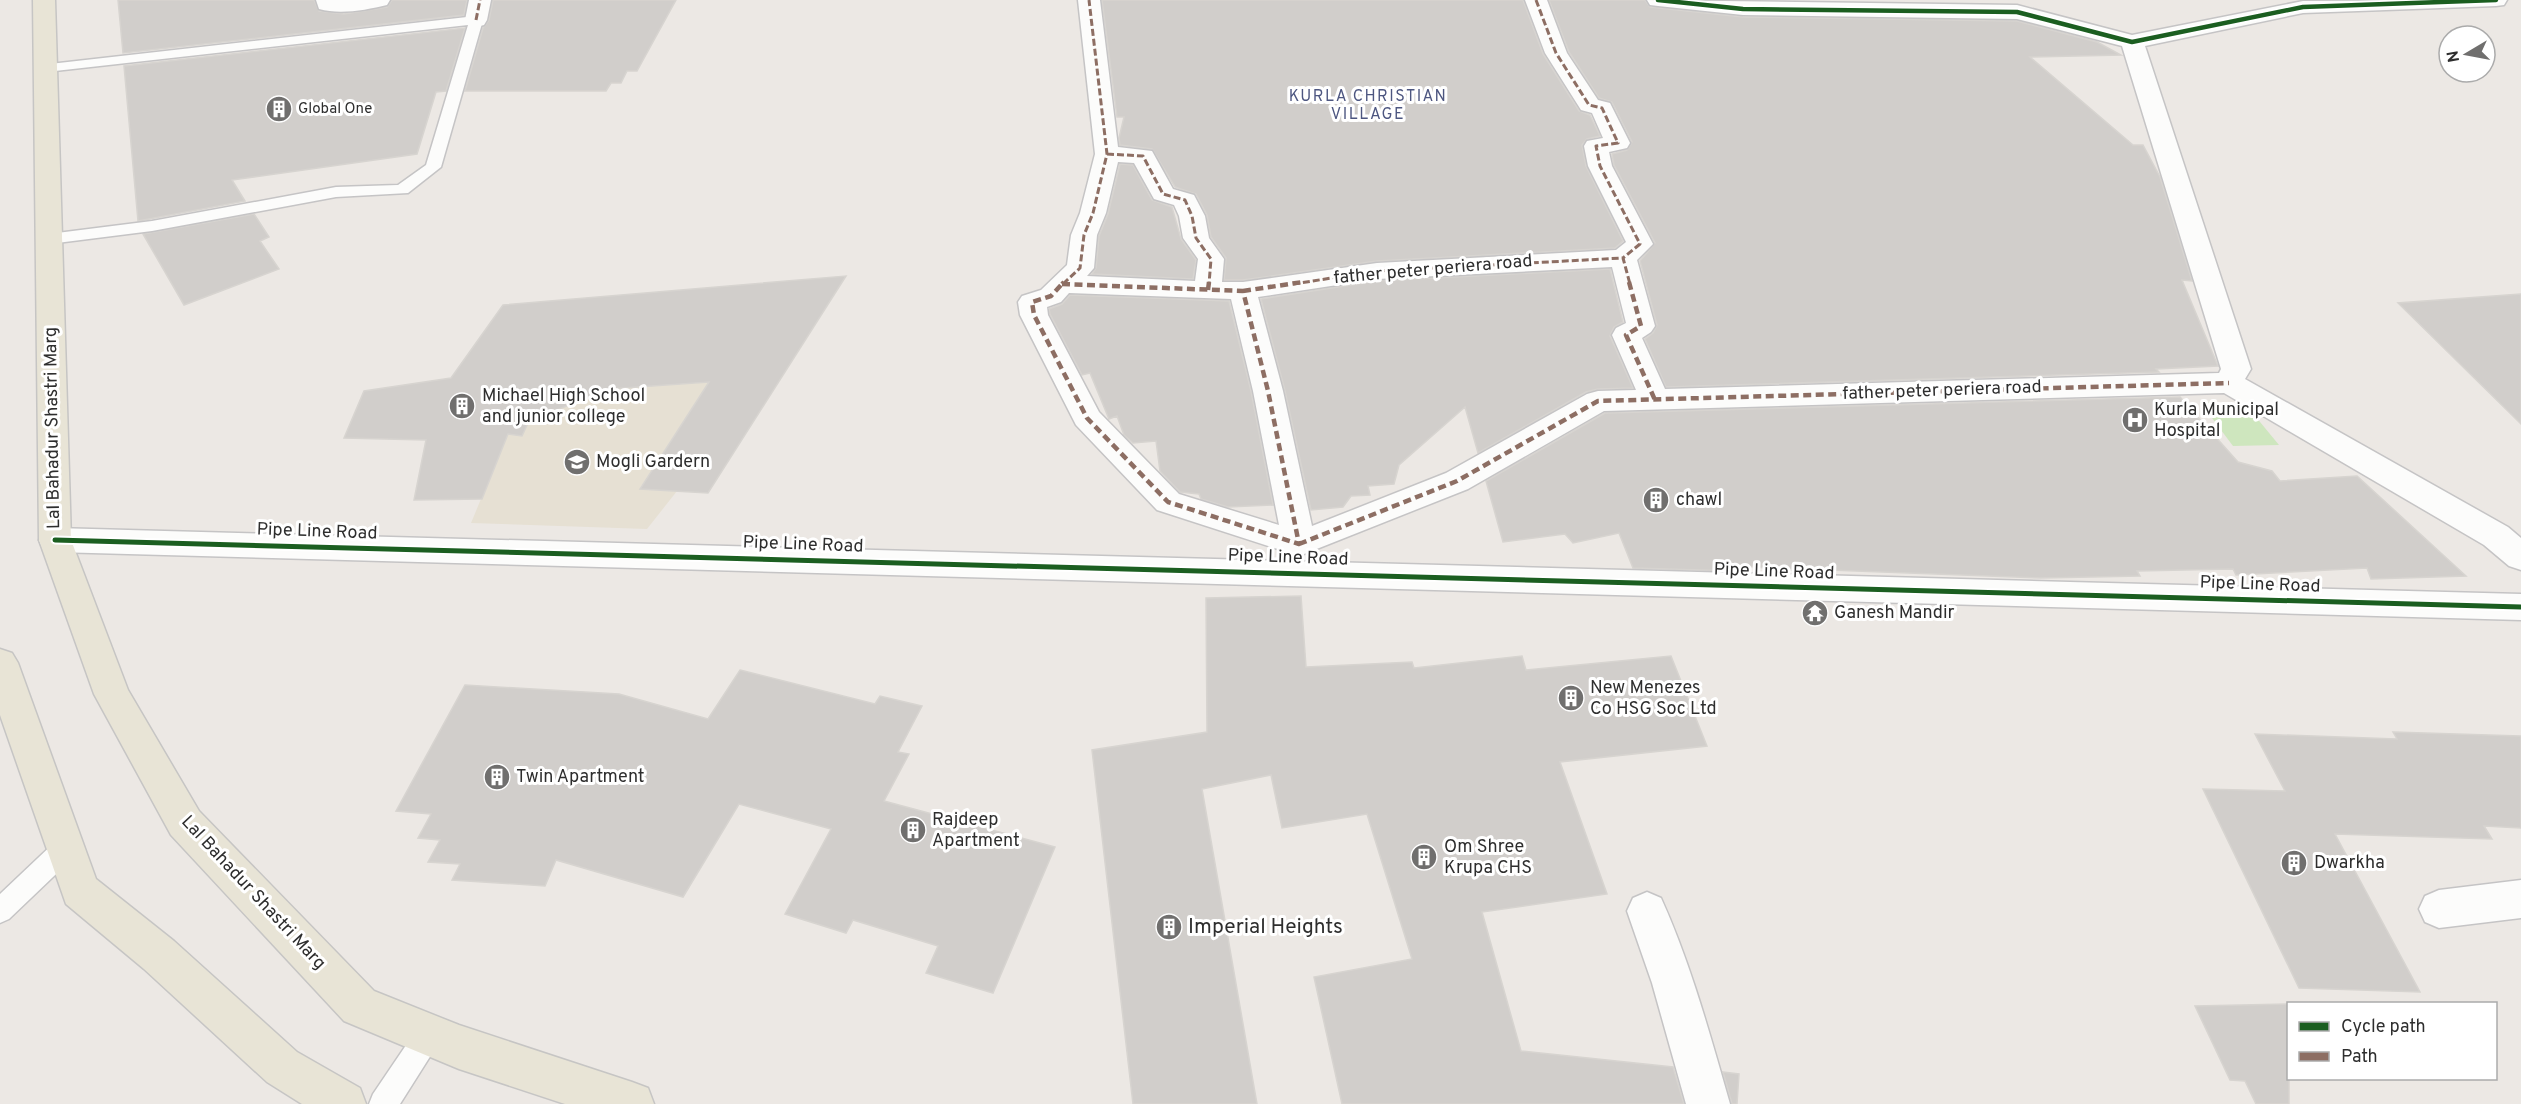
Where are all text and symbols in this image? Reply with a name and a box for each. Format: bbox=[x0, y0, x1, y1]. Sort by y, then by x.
north arrow bbox=[2437, 24, 2497, 84]
text: N bbox=[2443, 49, 2465, 64]
district label: KURLA CHRISTIAN VILLAGE bbox=[1289, 87, 1447, 125]
building icon: Global One bbox=[264, 94, 294, 124]
place label: Global One bbox=[298, 100, 372, 119]
street label: father peter periera road bbox=[1333, 250, 1533, 290]
street label: Lal Bahadur Shastri Marg bbox=[40, 327, 66, 529]
street label: father peter periera road bbox=[1842, 376, 2042, 406]
place label: Michael High School and junior college bbox=[482, 385, 645, 429]
building icon: Michael High School and junior college bbox=[447, 391, 477, 421]
place label: Kurla Municipal Hospital bbox=[2154, 399, 2279, 443]
hospital icon: Kurla Municipal Hospital bbox=[2120, 405, 2150, 435]
school or university icon: Mogli Gardern bbox=[562, 447, 592, 477]
place label: Mogli Gardern bbox=[596, 451, 710, 474]
building icon: chawl bbox=[1641, 485, 1671, 515]
place label: chawl bbox=[1676, 489, 1722, 512]
street label: Pipe Line Road bbox=[256, 518, 378, 546]
street label: Pipe Line Road bbox=[742, 531, 864, 559]
street label: Pipe Line Road bbox=[1227, 544, 1349, 572]
street label: Pipe Line Road bbox=[1713, 558, 1835, 586]
street label: Pipe Line Road bbox=[2199, 571, 2321, 599]
temple icon: Ganesh Mandir bbox=[1800, 598, 1830, 628]
place label: Ganesh Mandir bbox=[1834, 602, 1955, 625]
place label: New Menezes Co HSG Soc Ltd bbox=[1590, 677, 1717, 721]
building icon: New Menezes Co HSG Soc Ltd bbox=[1556, 683, 1586, 713]
building icon: Twin Apartment bbox=[482, 762, 512, 792]
place label: Twin Apartment bbox=[516, 766, 645, 789]
place label: Rajdeep Apartment bbox=[932, 809, 1020, 853]
street label: Lal Bahadur Shastri Marg bbox=[176, 811, 330, 975]
building icon: Rajdeep Apartment bbox=[898, 815, 928, 845]
place label: Om Shree Krupa CHS bbox=[1444, 836, 1532, 880]
building icon: Om Shree Krupa CHS bbox=[1409, 842, 1439, 872]
building icon: Dwarkha bbox=[2279, 848, 2309, 878]
place label: Dwarkha bbox=[2314, 852, 2385, 875]
building icon: Imperial Heights bbox=[1154, 912, 1184, 942]
place label: Imperial Heights bbox=[1188, 914, 1343, 941]
legend bbox=[2287, 1002, 2497, 1080]
text: Cycle path bbox=[2341, 1016, 2426, 1039]
text: Path bbox=[2341, 1046, 2378, 1069]

